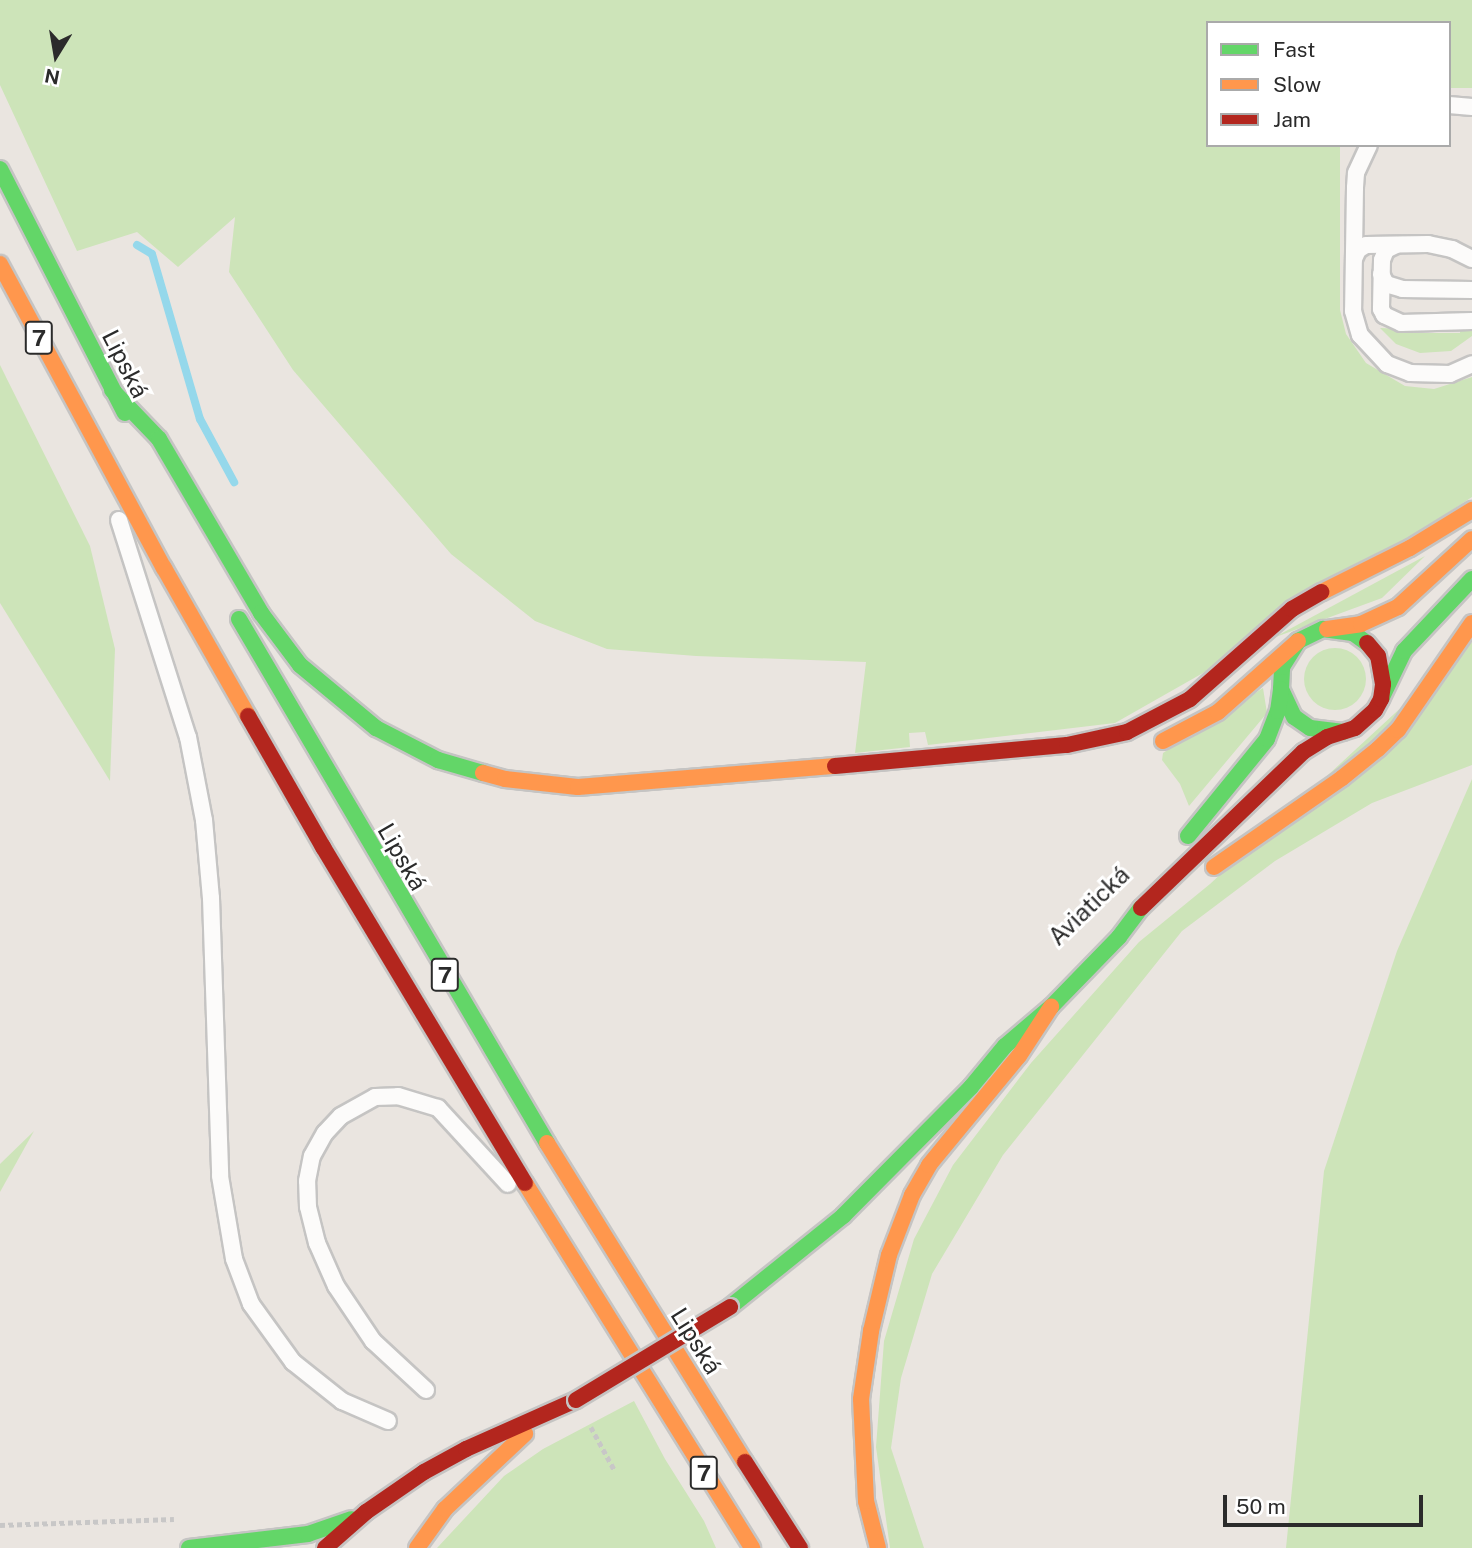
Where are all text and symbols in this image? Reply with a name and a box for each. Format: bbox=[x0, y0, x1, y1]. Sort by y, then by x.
north arrow bbox=[21, 21, 91, 91]
legend bbox=[1206, 21, 1451, 147]
text: Fast bbox=[1273, 37, 1315, 62]
text: N bbox=[43, 64, 61, 89]
text: Slow bbox=[1273, 72, 1321, 97]
text: Jam bbox=[1273, 107, 1311, 132]
road number: 7 bbox=[23, 318, 55, 358]
street label: Lipská bbox=[96, 325, 154, 403]
street label: Lipská bbox=[371, 818, 433, 896]
street label: Aviatická bbox=[1043, 861, 1135, 951]
road number: 7 bbox=[429, 956, 461, 994]
street label: Lipská bbox=[665, 1303, 727, 1379]
road number: 7 bbox=[688, 1454, 720, 1492]
scale bar bbox=[1227, 1482, 1426, 1526]
text: 50 m bbox=[1236, 1494, 1286, 1519]

